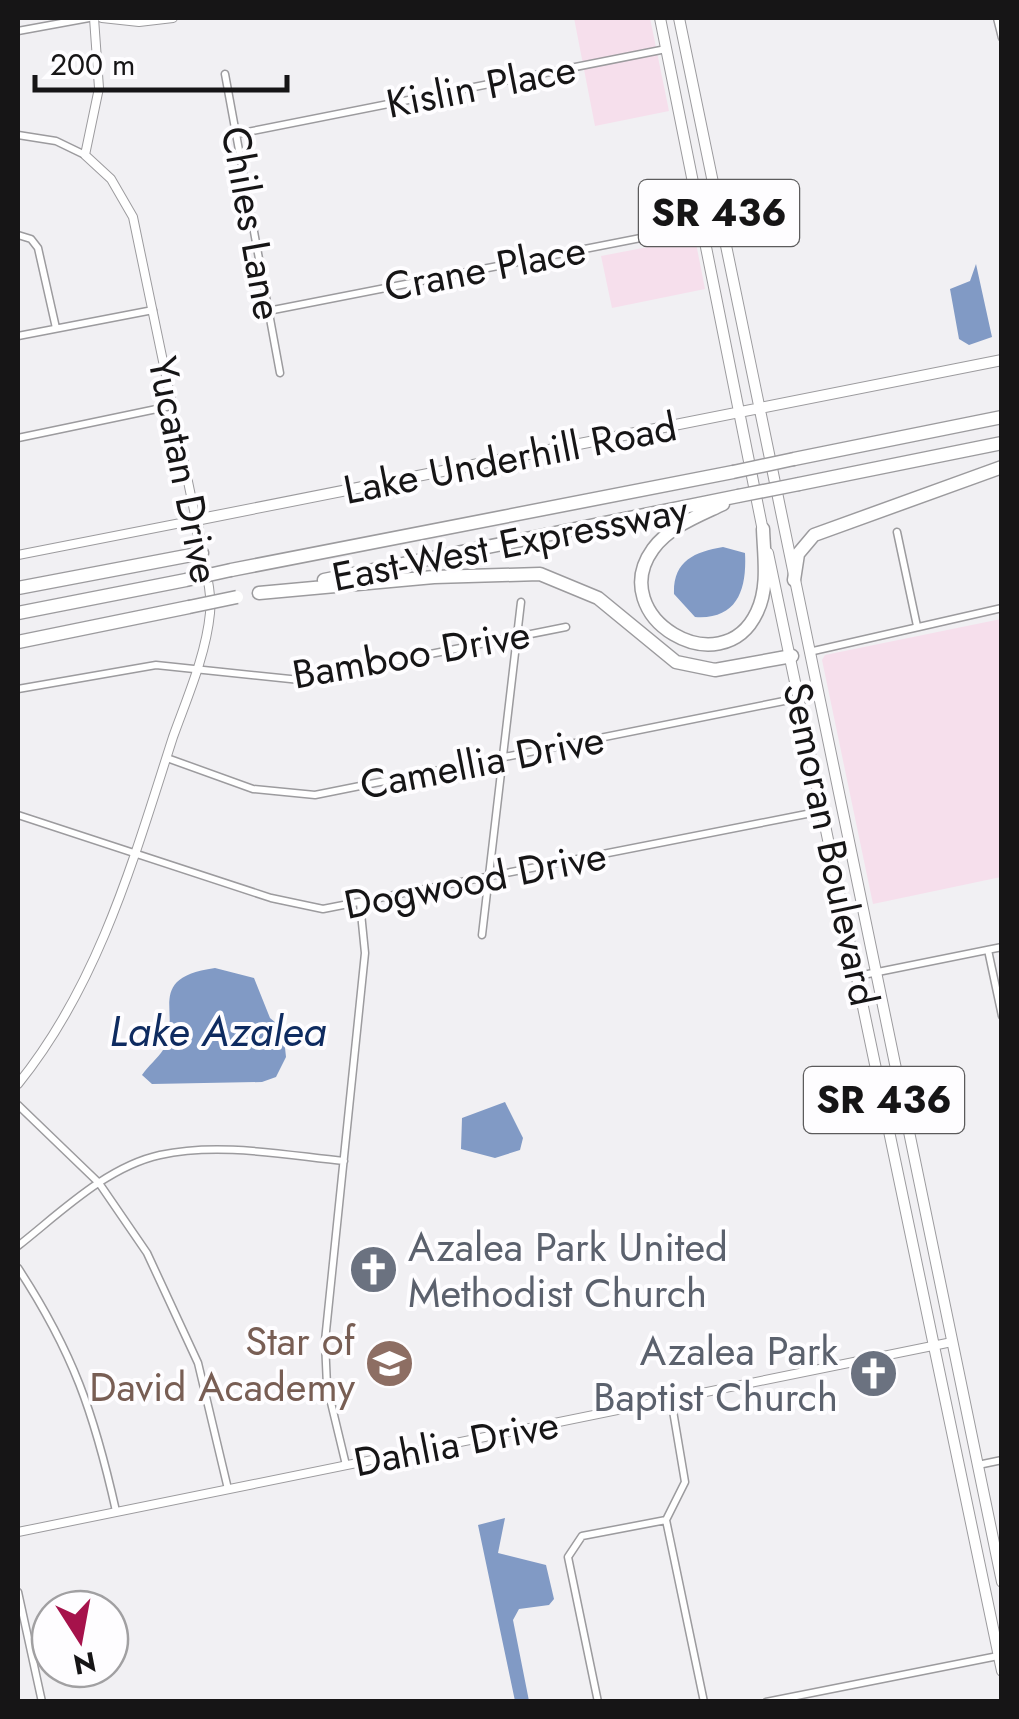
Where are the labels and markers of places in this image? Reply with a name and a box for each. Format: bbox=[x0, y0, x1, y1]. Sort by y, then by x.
place label: Azalea Park United Methodist Church bbox=[408, 1218, 728, 1322]
church icon: Azalea Park United Methodist Church bbox=[347, 1244, 399, 1296]
place label: Star of David Academy bbox=[89, 1312, 357, 1416]
place label: Azalea Park Baptist Church bbox=[593, 1322, 838, 1426]
school or university icon: Star of David Academy bbox=[364, 1338, 416, 1390]
church icon: Azalea Park Baptist Church bbox=[847, 1348, 899, 1400]

